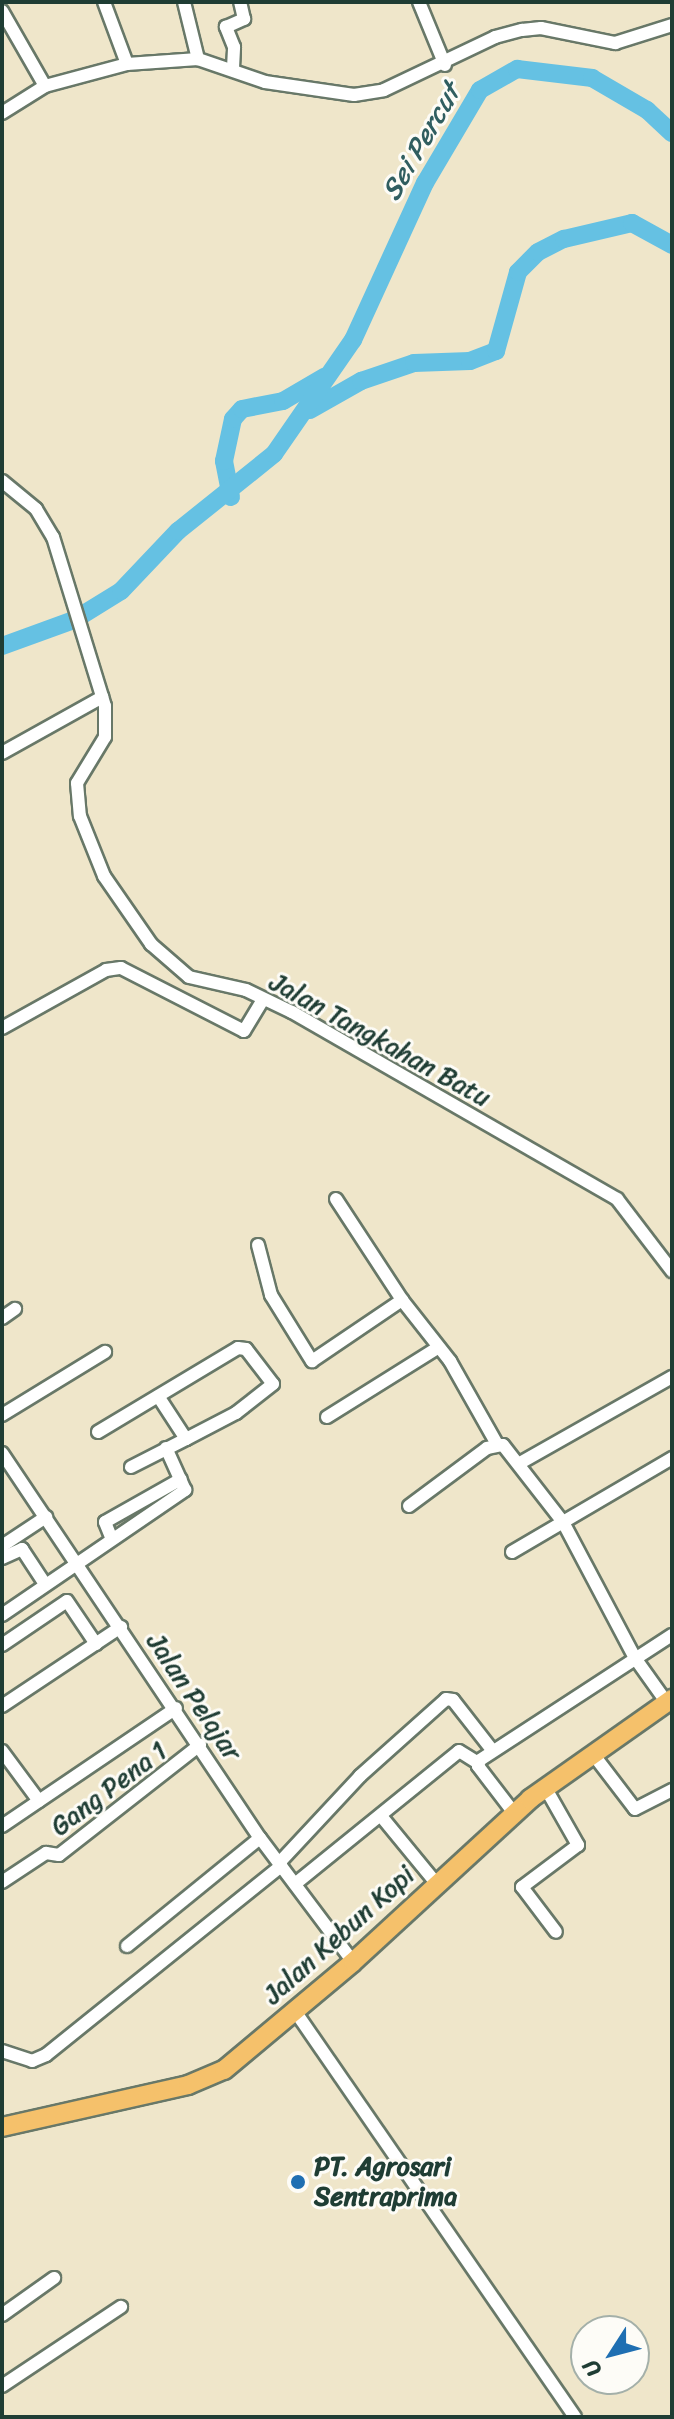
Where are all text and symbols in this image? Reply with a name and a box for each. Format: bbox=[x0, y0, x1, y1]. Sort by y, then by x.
water label: Sei Percut bbox=[374, 77, 468, 207]
street label: Jalan Tangkahan Batu bbox=[264, 966, 496, 1114]
street label: Jalan Pelajar bbox=[140, 1627, 248, 1767]
street label: Gang Pena 1 bbox=[45, 1735, 173, 1843]
street label: Jalan Kebun Kopi bbox=[256, 1858, 422, 2012]
place label: PT. Agrosari Sentraprima bbox=[314, 2151, 457, 2212]
marker: PT. Agrosari Sentraprima bbox=[289, 2173, 307, 2191]
north arrow bbox=[570, 2315, 650, 2395]
text: U bbox=[572, 2351, 612, 2386]

